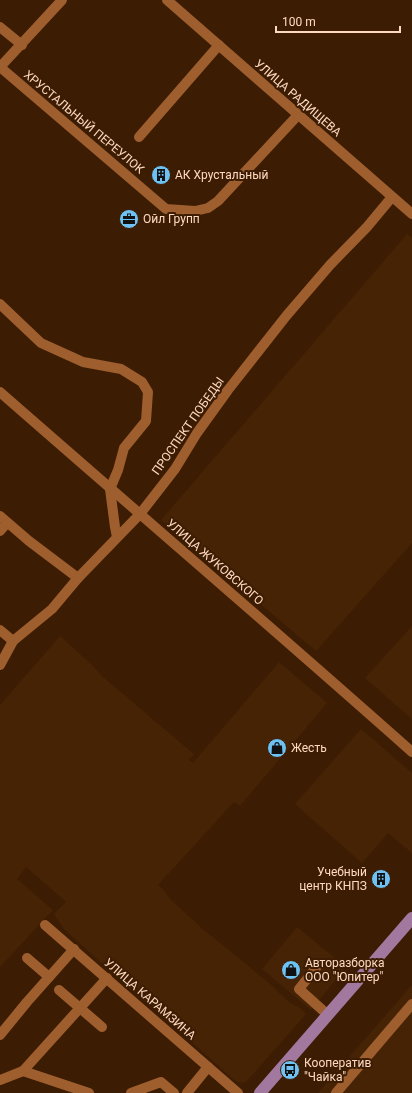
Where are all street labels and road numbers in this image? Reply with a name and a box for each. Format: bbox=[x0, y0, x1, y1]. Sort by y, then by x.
street label: УЛИЦА РАДИЩЕВА bbox=[252, 57, 344, 139]
street label: ХРУСТАЛЬНЫЙ ПЕРЕУЛОК bbox=[21, 67, 148, 177]
street label: ПРОСПЕКТ ПОБЕДЫ bbox=[149, 375, 227, 477]
street label: УЛИЦА ЖУКОВСКОГО bbox=[164, 516, 266, 608]
street label: УЛИЦА КАРАМЗИНА bbox=[101, 955, 199, 1043]

